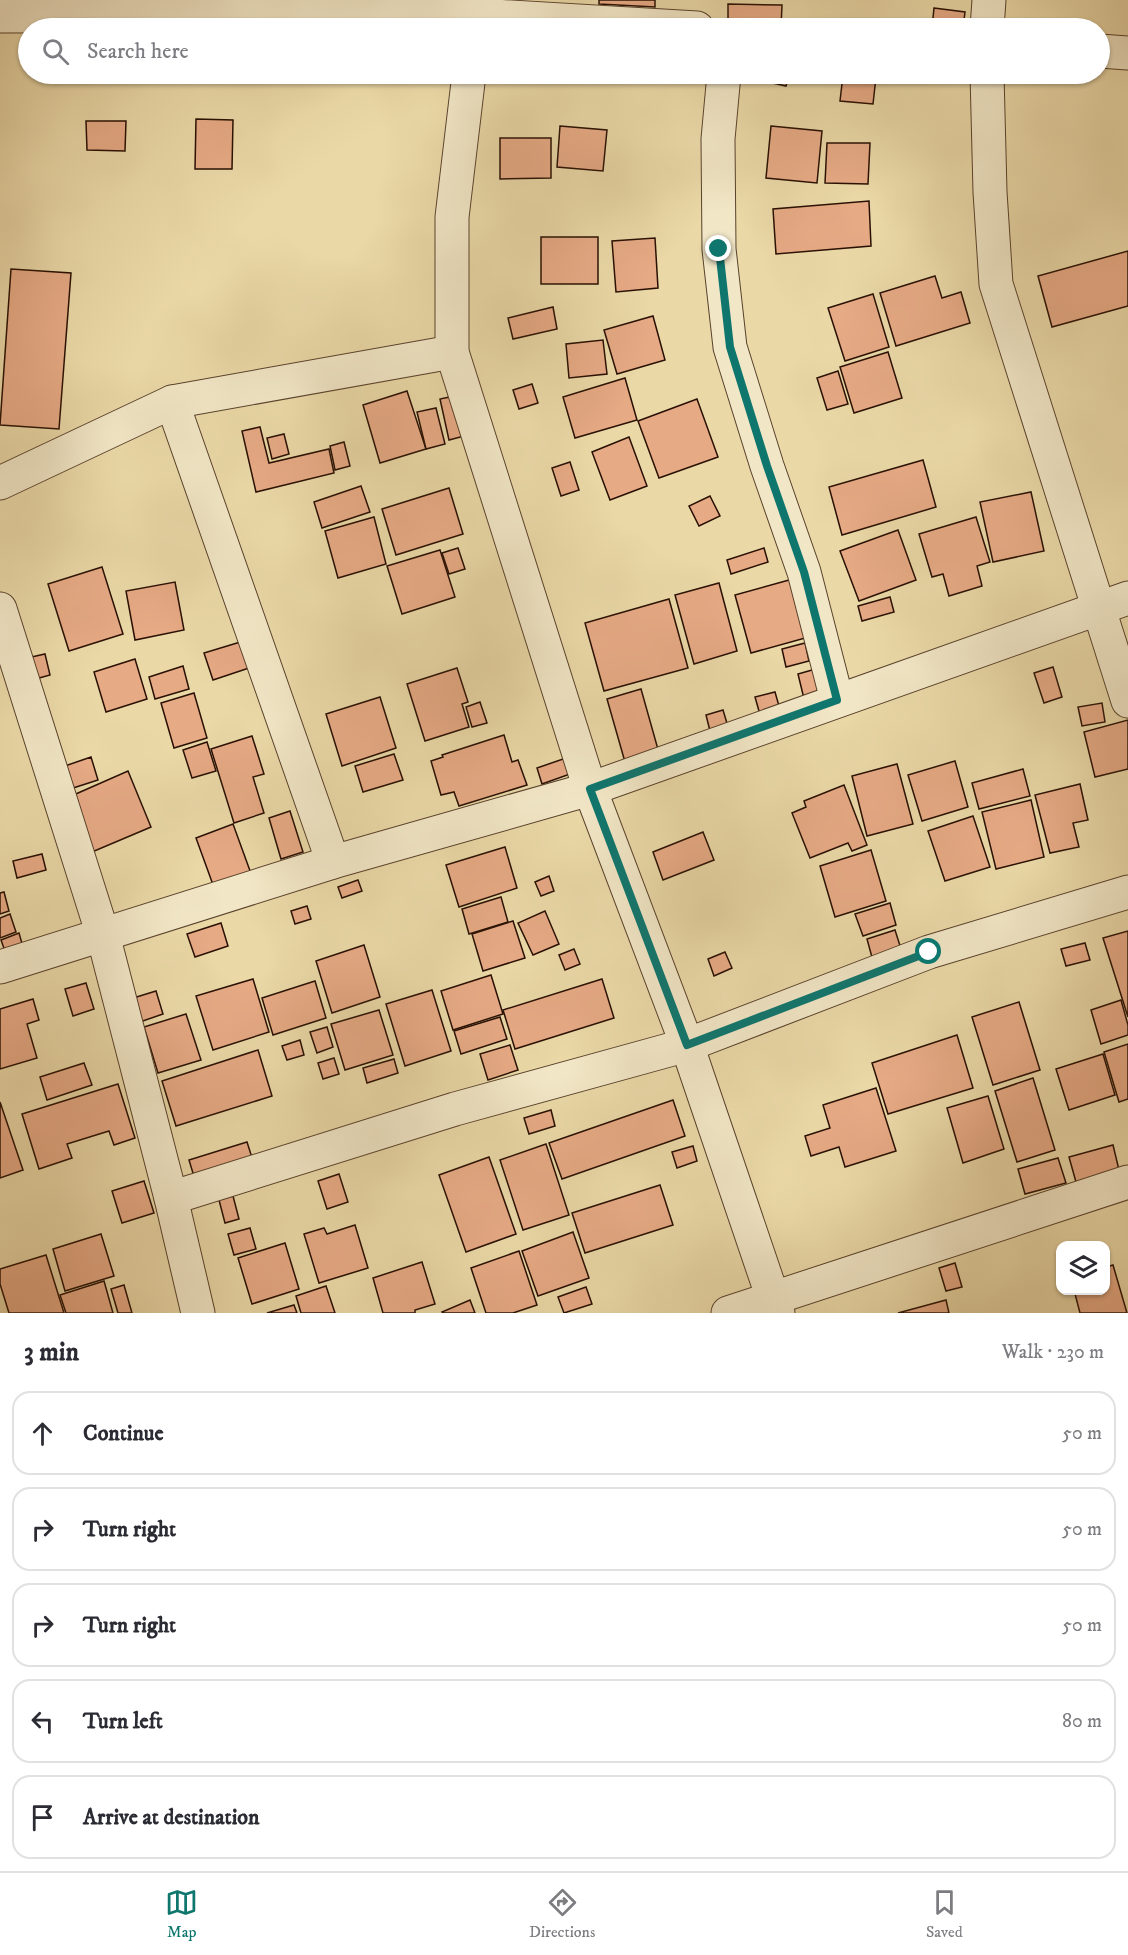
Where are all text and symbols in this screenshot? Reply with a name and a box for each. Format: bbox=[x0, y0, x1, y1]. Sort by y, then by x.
search box bbox=[18, 18, 1110, 84]
icon: search bbox=[39, 35, 72, 68]
text: Search here bbox=[87, 38, 189, 65]
route end bbox=[705, 235, 731, 261]
route start bbox=[915, 938, 941, 964]
map controls bbox=[1056, 1241, 1110, 1295]
button: layers bbox=[1056, 1241, 1110, 1295]
text: 3 min bbox=[24, 1336, 79, 1369]
text: Walk · 230 m bbox=[1002, 1340, 1104, 1365]
icon: ahead bbox=[26, 1417, 59, 1450]
text: Continue bbox=[83, 1420, 164, 1447]
text: 50 m bbox=[1062, 1421, 1102, 1446]
icon: right bbox=[26, 1513, 59, 1546]
text: Turn right bbox=[83, 1516, 176, 1543]
text: 50 m bbox=[1062, 1517, 1102, 1542]
icon: right bbox=[26, 1609, 59, 1642]
text: Turn right bbox=[83, 1612, 176, 1639]
text: 50 m bbox=[1062, 1613, 1102, 1638]
icon: left bbox=[26, 1705, 59, 1738]
text: Turn left bbox=[83, 1708, 163, 1735]
text: 80 m bbox=[1062, 1709, 1102, 1734]
icon: arrive bbox=[26, 1801, 59, 1834]
text: Arrive at destination bbox=[83, 1804, 260, 1831]
tab: Map bbox=[165, 1886, 198, 1942]
tab: Directions bbox=[529, 1886, 595, 1942]
tab: Saved bbox=[926, 1886, 963, 1942]

